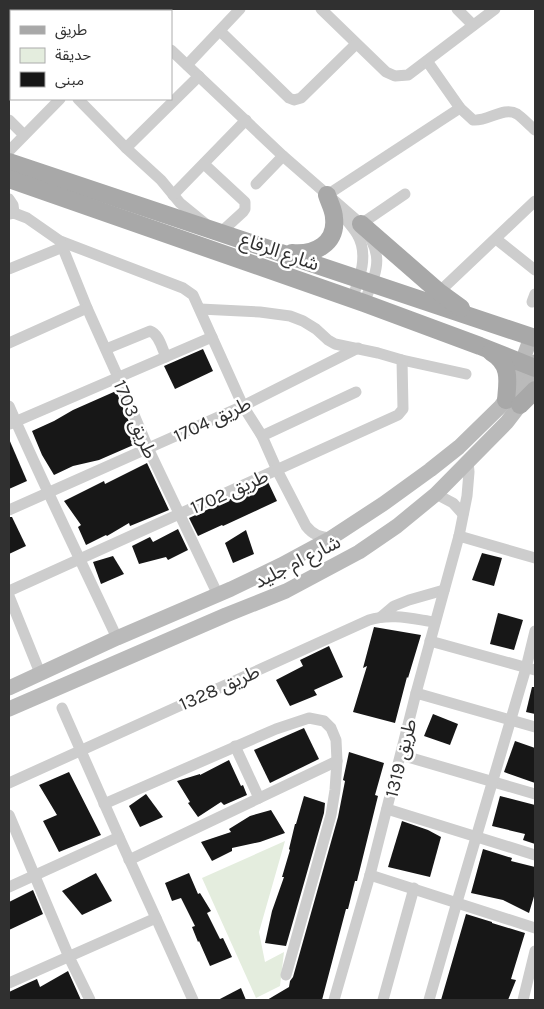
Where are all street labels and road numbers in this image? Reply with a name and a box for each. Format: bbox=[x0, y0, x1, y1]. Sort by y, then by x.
street label: شارع الرفاع bbox=[237, 228, 322, 278]
street label: طريق 1703 bbox=[109, 377, 161, 462]
street label: طريق 1704 bbox=[170, 392, 255, 447]
street label: طريق 1702 bbox=[187, 465, 272, 519]
street label: شارع ام جليد bbox=[251, 531, 346, 596]
street label: طريق 1328 bbox=[176, 660, 263, 715]
street label: طريق 1319 bbox=[381, 717, 421, 800]

